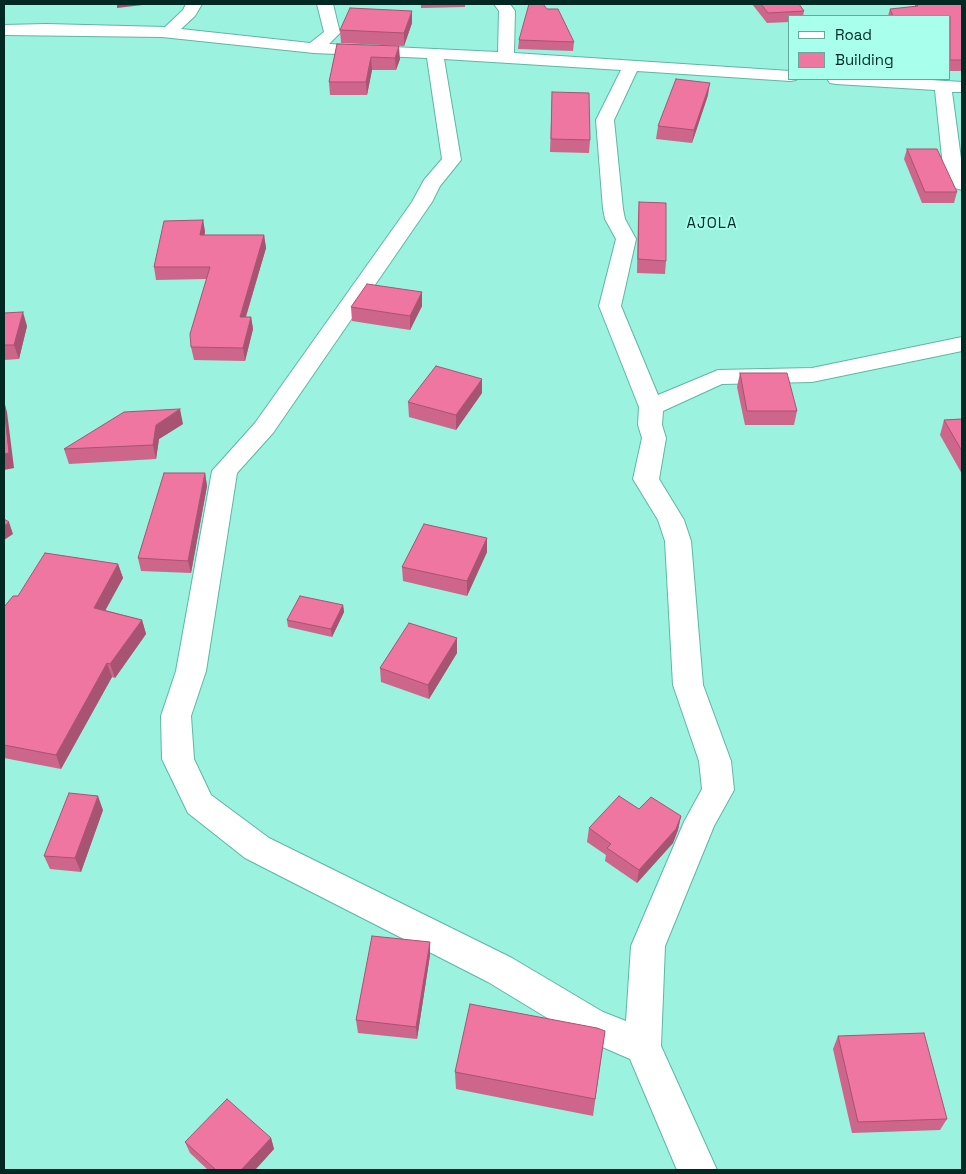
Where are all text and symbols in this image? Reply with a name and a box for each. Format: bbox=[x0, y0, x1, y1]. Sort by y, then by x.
legend bbox=[788, 15, 951, 80]
text: Road bbox=[835, 25, 872, 44]
text: Building bbox=[835, 50, 894, 69]
district label: AJOLA bbox=[686, 215, 738, 233]

